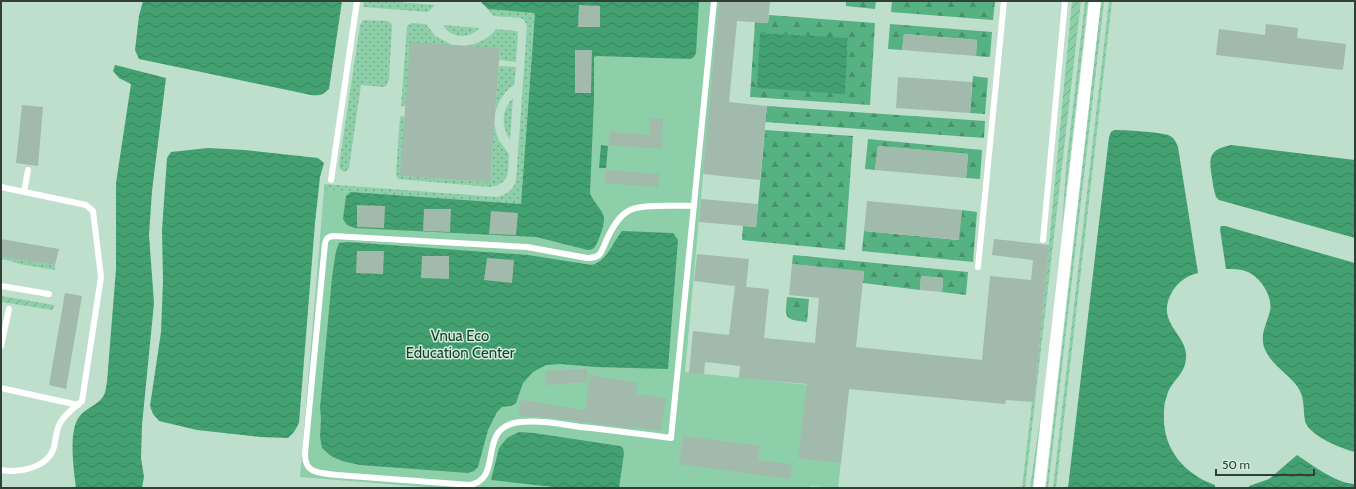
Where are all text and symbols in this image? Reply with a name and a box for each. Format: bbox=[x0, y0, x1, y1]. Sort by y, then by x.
park label: Vnua Eco Education Center bbox=[406, 327, 515, 362]
scale bar bbox=[1216, 451, 1314, 477]
text: 50 m bbox=[1222, 457, 1250, 472]

